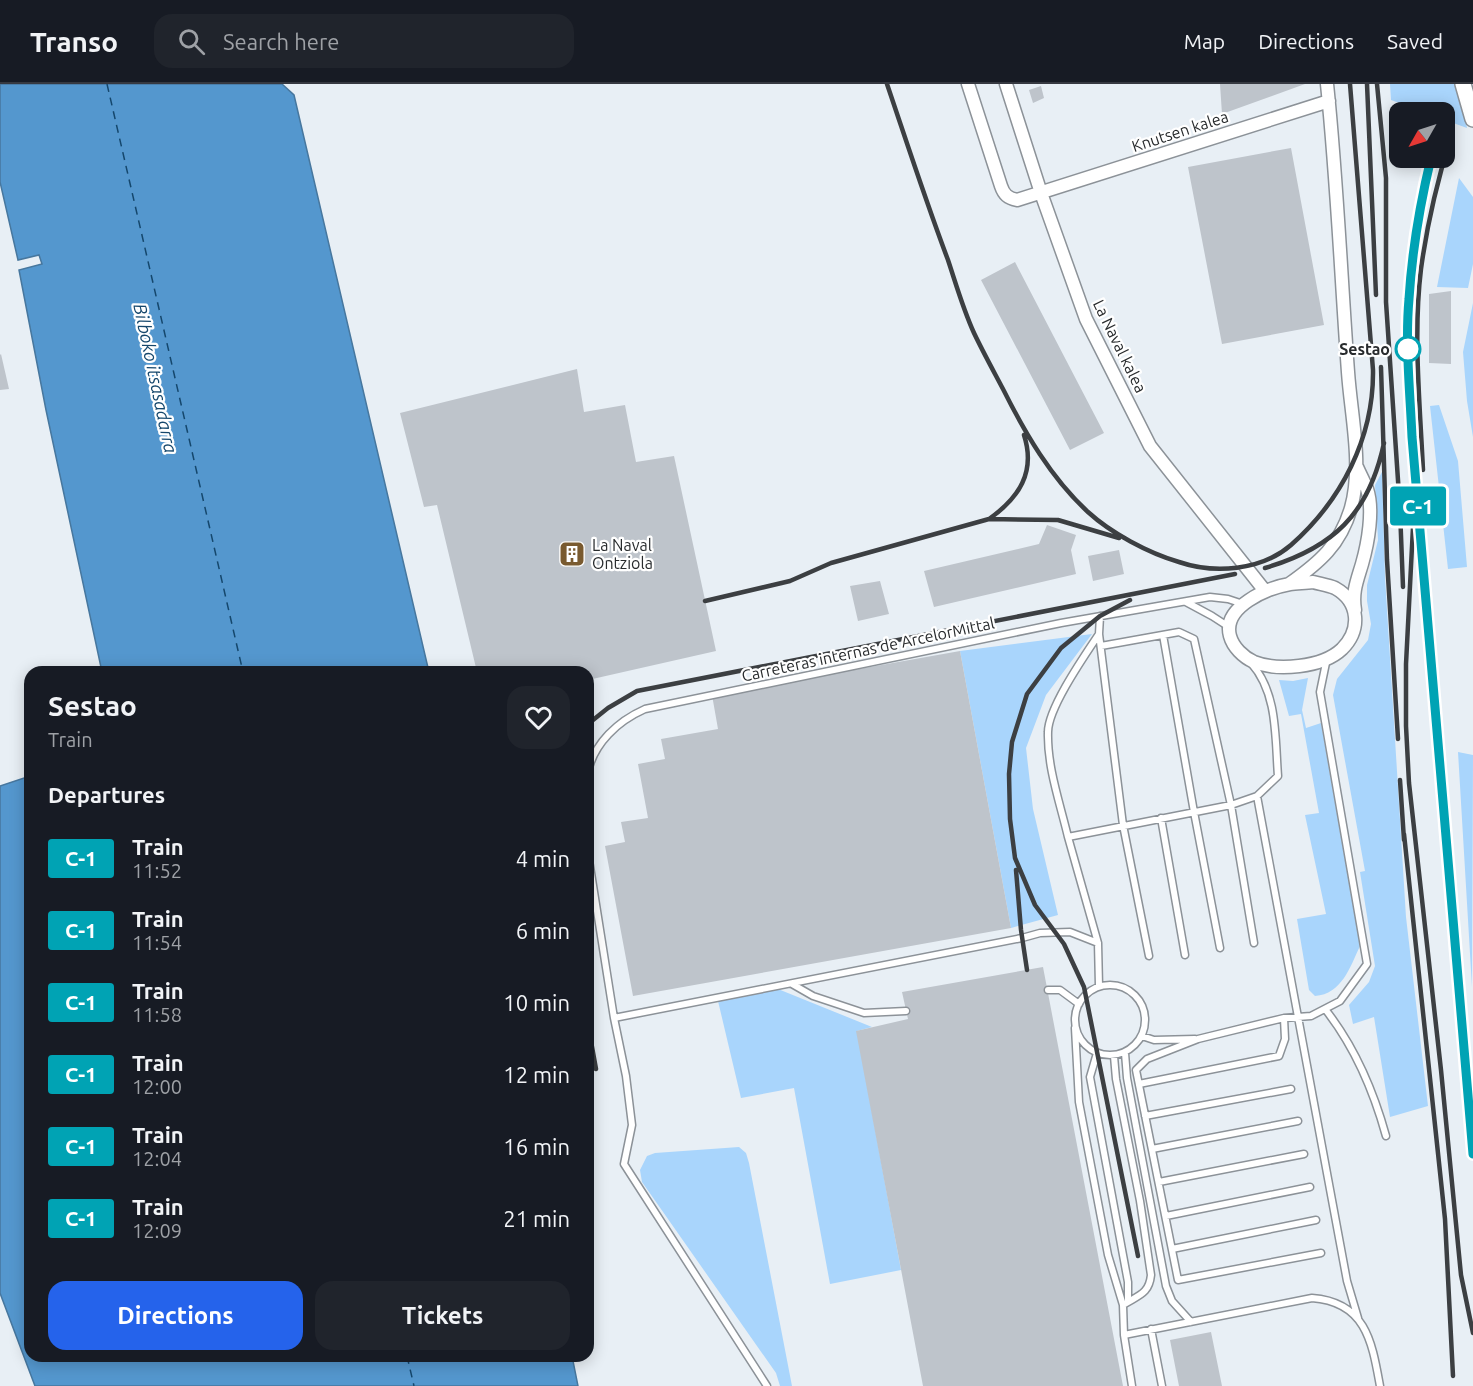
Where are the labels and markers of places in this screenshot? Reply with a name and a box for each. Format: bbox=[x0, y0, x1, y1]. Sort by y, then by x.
marker: Sestao bbox=[1395, 336, 1421, 362]
place label: Sestao bbox=[1339, 340, 1390, 358]
place label: La Naval Ontziola bbox=[592, 536, 653, 572]
building icon: La Naval Ontziola bbox=[557, 539, 587, 569]

